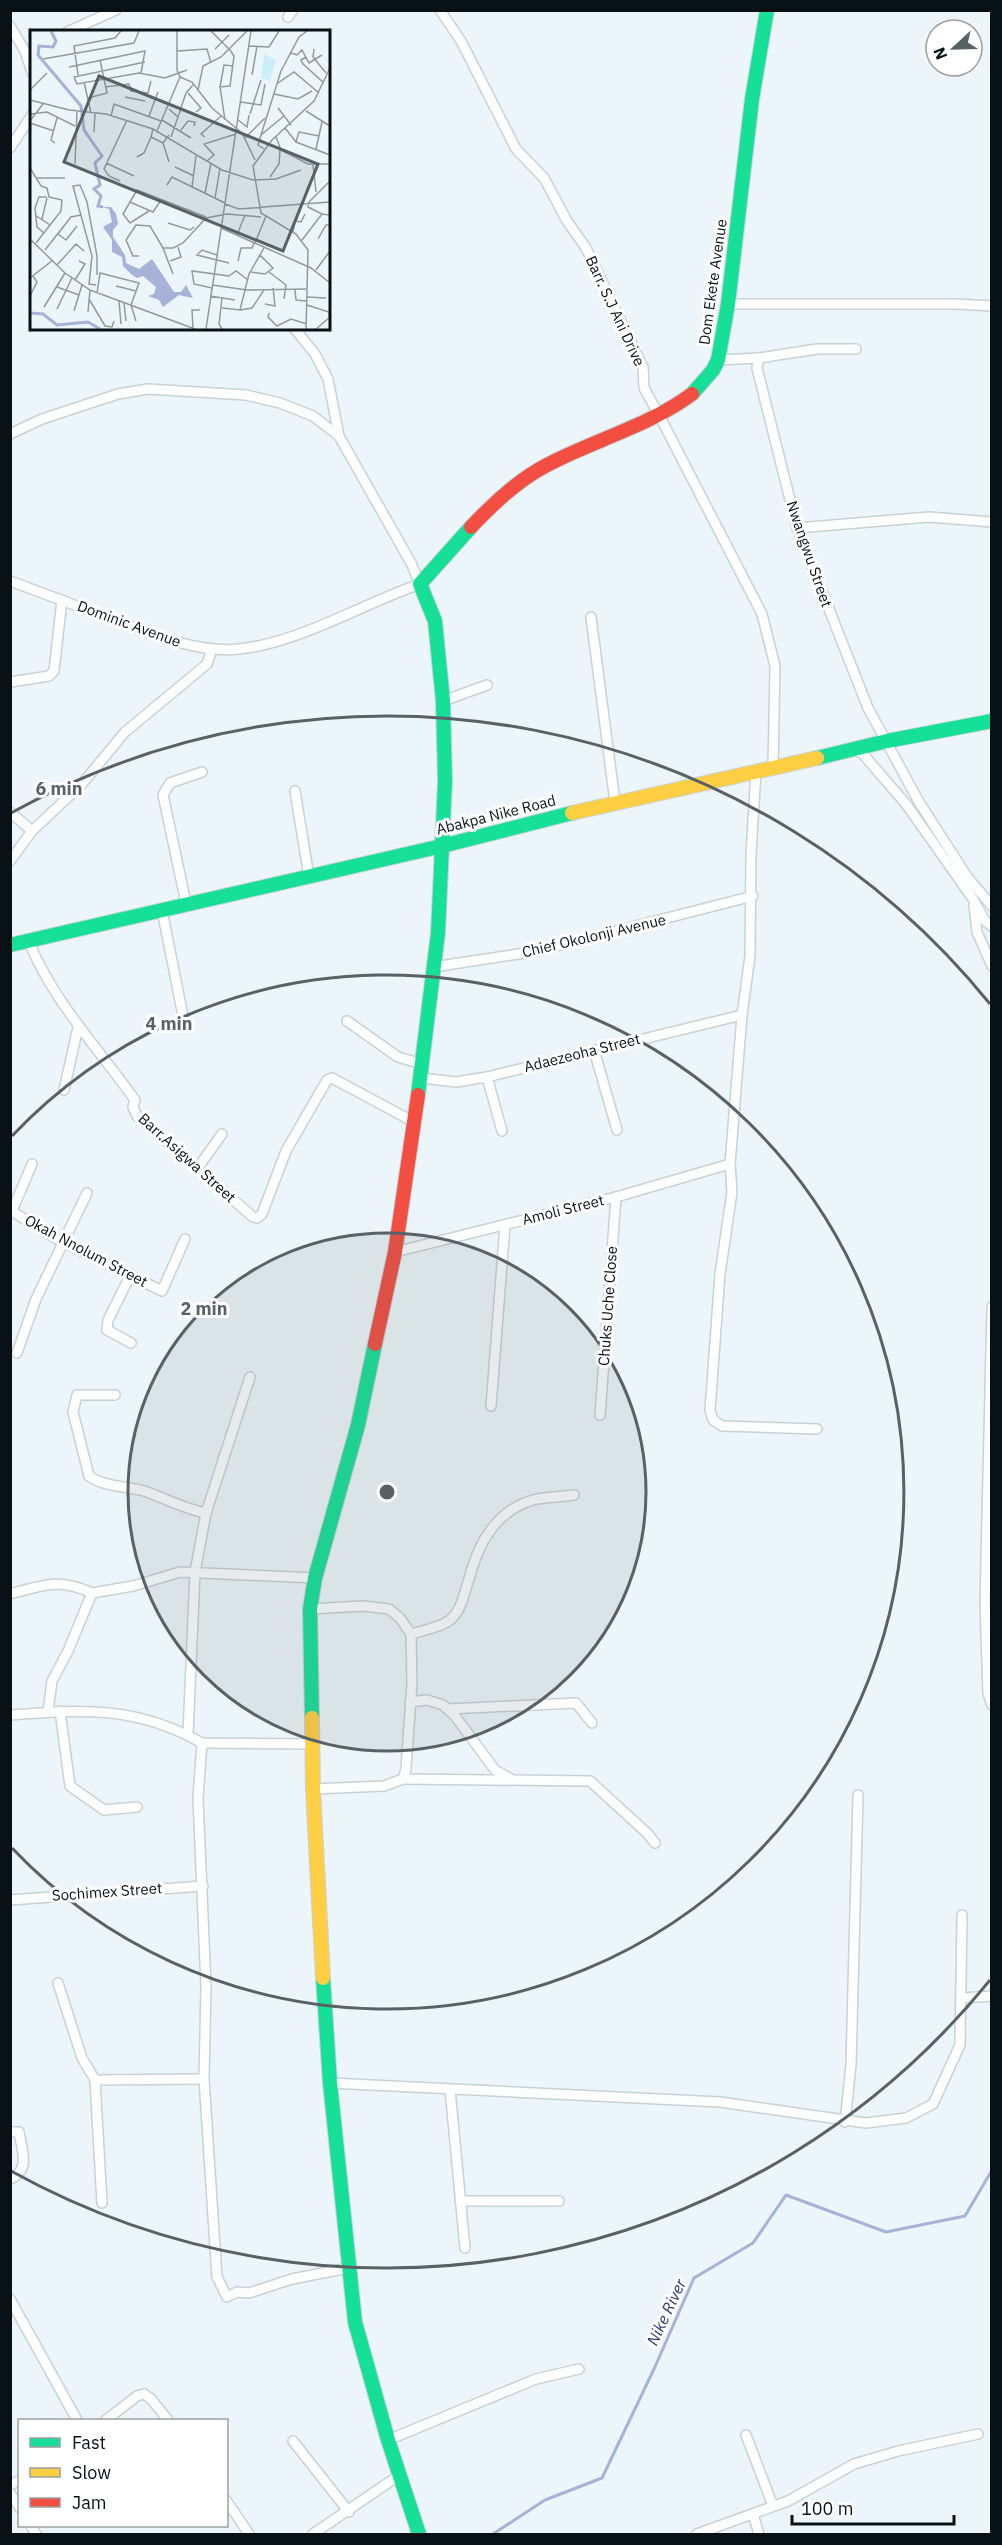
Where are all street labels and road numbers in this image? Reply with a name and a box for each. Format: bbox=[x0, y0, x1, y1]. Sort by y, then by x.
street label: Dom Ekete Avenue bbox=[694, 218, 731, 346]
street label: Barr. S.J Ani Drive bbox=[582, 253, 649, 369]
street label: Nwangwu Street bbox=[782, 498, 837, 610]
street label: Dominic Avenue bbox=[75, 596, 184, 651]
street label: Abakpa Nike Road bbox=[434, 790, 558, 839]
street label: Chief Okolonji Avenue bbox=[520, 910, 668, 961]
street label: Adaezeoha Street bbox=[522, 1029, 642, 1076]
street label: Barr.Asigwa Street bbox=[135, 1109, 240, 1206]
street label: Amoli Street bbox=[520, 1190, 606, 1229]
street label: Okah Nnolum Street bbox=[22, 1210, 151, 1291]
street label: Chuks Uche Close bbox=[594, 1245, 621, 1367]
street label: Sochimex Street bbox=[51, 1878, 163, 1905]

